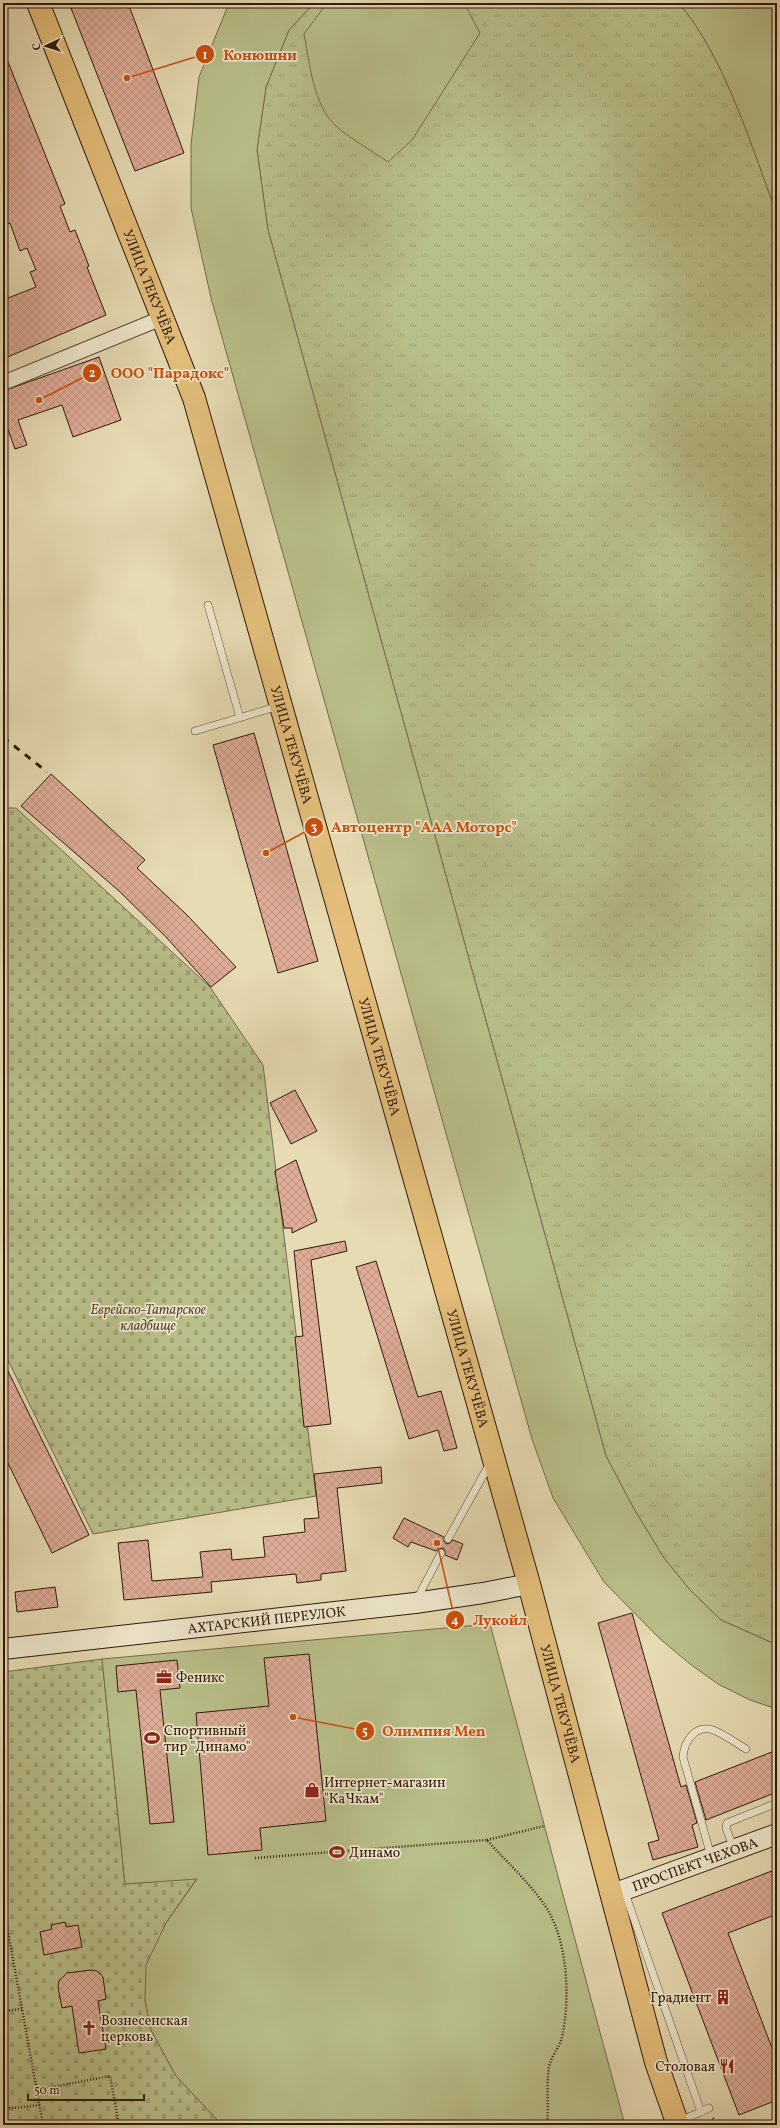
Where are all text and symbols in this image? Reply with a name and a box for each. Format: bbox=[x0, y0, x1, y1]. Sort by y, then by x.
north arrow bbox=[26, 26, 66, 66]
callout: Конюшни bbox=[195, 41, 305, 68]
text: С bbox=[30, 43, 45, 51]
text: Конюшни bbox=[223, 46, 297, 67]
text: 1 bbox=[203, 48, 208, 64]
street label: УЛИЦА ТЕКУЧЁВА bbox=[117, 227, 180, 348]
callout: ООО "Парадокс" bbox=[82, 359, 237, 386]
text: ООО "Парадокс" bbox=[111, 364, 229, 385]
text: 2 bbox=[89, 366, 95, 382]
street label: УЛИЦА ТЕКУЧЁВА bbox=[265, 684, 316, 807]
callout: Автоцентр "ААА Моторс" bbox=[304, 814, 525, 841]
text: Автоцентр "ААА Моторс" bbox=[331, 818, 517, 839]
text: 3 bbox=[311, 820, 317, 836]
street label: УЛИЦА ТЕКУЧЁВА bbox=[353, 996, 404, 1118]
park label: Еврейско-Татарское кладбище bbox=[90, 1301, 206, 1336]
street label: УЛИЦА ТЕКУЧЁВА bbox=[441, 1307, 492, 1430]
street label: АХТАРСКИЙ ПЕРЕУЛОК bbox=[187, 1603, 347, 1639]
callout: Лукойл bbox=[445, 1606, 535, 1633]
text: Лукойл bbox=[473, 1611, 527, 1632]
text: 4 bbox=[451, 1613, 459, 1629]
street label: УЛИЦА ТЕКУЧЁВА bbox=[535, 1643, 584, 1766]
office icon: Феникс bbox=[155, 1668, 173, 1686]
place label: Феникс bbox=[176, 1669, 224, 1688]
callout: Олимпия Men bbox=[355, 1717, 494, 1744]
place label: Спортивный тир "Динамо" bbox=[164, 1722, 251, 1757]
text: Олимпия Men bbox=[382, 1722, 486, 1743]
text: 5 bbox=[362, 1724, 368, 1740]
sports icon: Спортивный тир "Динамо" bbox=[143, 1729, 161, 1747]
place label: Интернет-магазин "КаЧкам" bbox=[324, 1774, 446, 1809]
shop icon: Интернет-магазин "КаЧкам" bbox=[303, 1781, 321, 1799]
street label: ПРОСПЕКТ ЧЕХОВА bbox=[630, 1834, 761, 1897]
sports icon: Динамо bbox=[328, 1843, 346, 1861]
place label: Динамо bbox=[349, 1844, 400, 1863]
building icon: Градиент bbox=[714, 1988, 732, 2006]
place label: Градиент bbox=[650, 1989, 711, 2008]
place label: Вознесенская церковь bbox=[101, 2012, 188, 2047]
church icon: Вознесенская церковь bbox=[80, 2019, 98, 2037]
restaurant icon: Столовая bbox=[718, 2057, 736, 2075]
place label: Столовая bbox=[655, 2058, 715, 2077]
scale bar bbox=[28, 2076, 144, 2102]
text: 50 m bbox=[34, 2083, 60, 2099]

